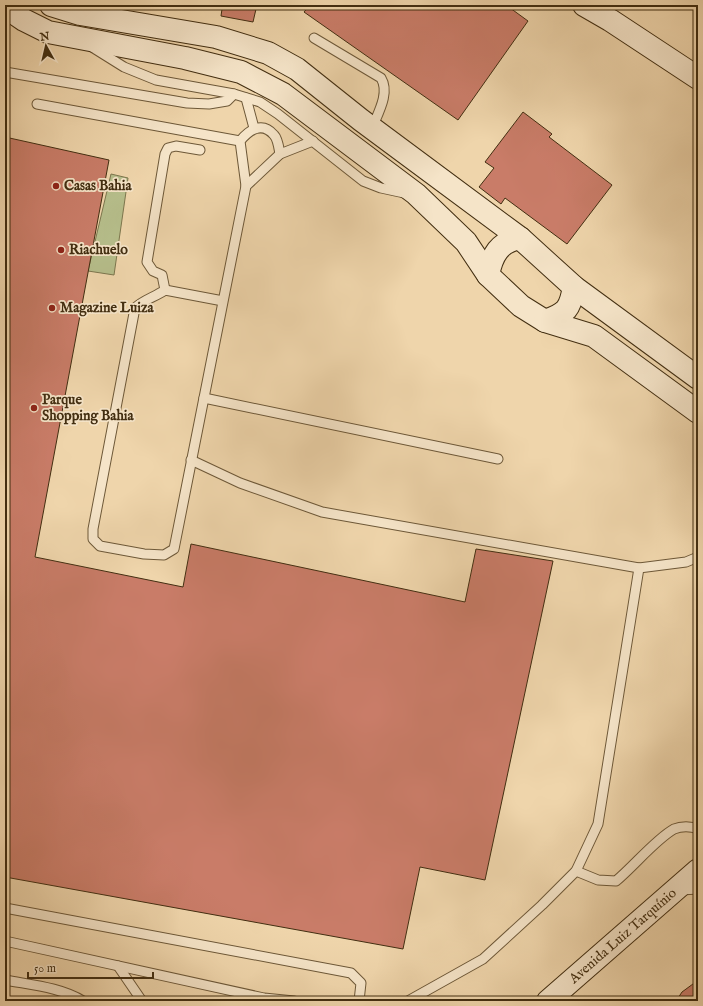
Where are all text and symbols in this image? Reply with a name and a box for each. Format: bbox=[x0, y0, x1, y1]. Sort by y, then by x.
north arrow bbox=[26, 26, 66, 66]
text: N bbox=[38, 29, 51, 45]
place label: Casas Bahia bbox=[64, 177, 133, 195]
marker: Casas Bahia bbox=[51, 181, 61, 191]
place label: Riachuelo bbox=[69, 241, 128, 259]
marker: Riachuelo bbox=[56, 245, 66, 255]
place label: Magazine Luiza bbox=[60, 299, 154, 317]
marker: Magazine Luiza bbox=[47, 303, 57, 313]
place label: Parque Shopping Bahia bbox=[42, 391, 135, 425]
marker: Parque Shopping Bahia bbox=[29, 403, 39, 413]
street label: Avenida Luiz Tarquínio bbox=[565, 884, 681, 988]
scale bar bbox=[28, 954, 153, 980]
text: 50 m bbox=[34, 961, 56, 976]

